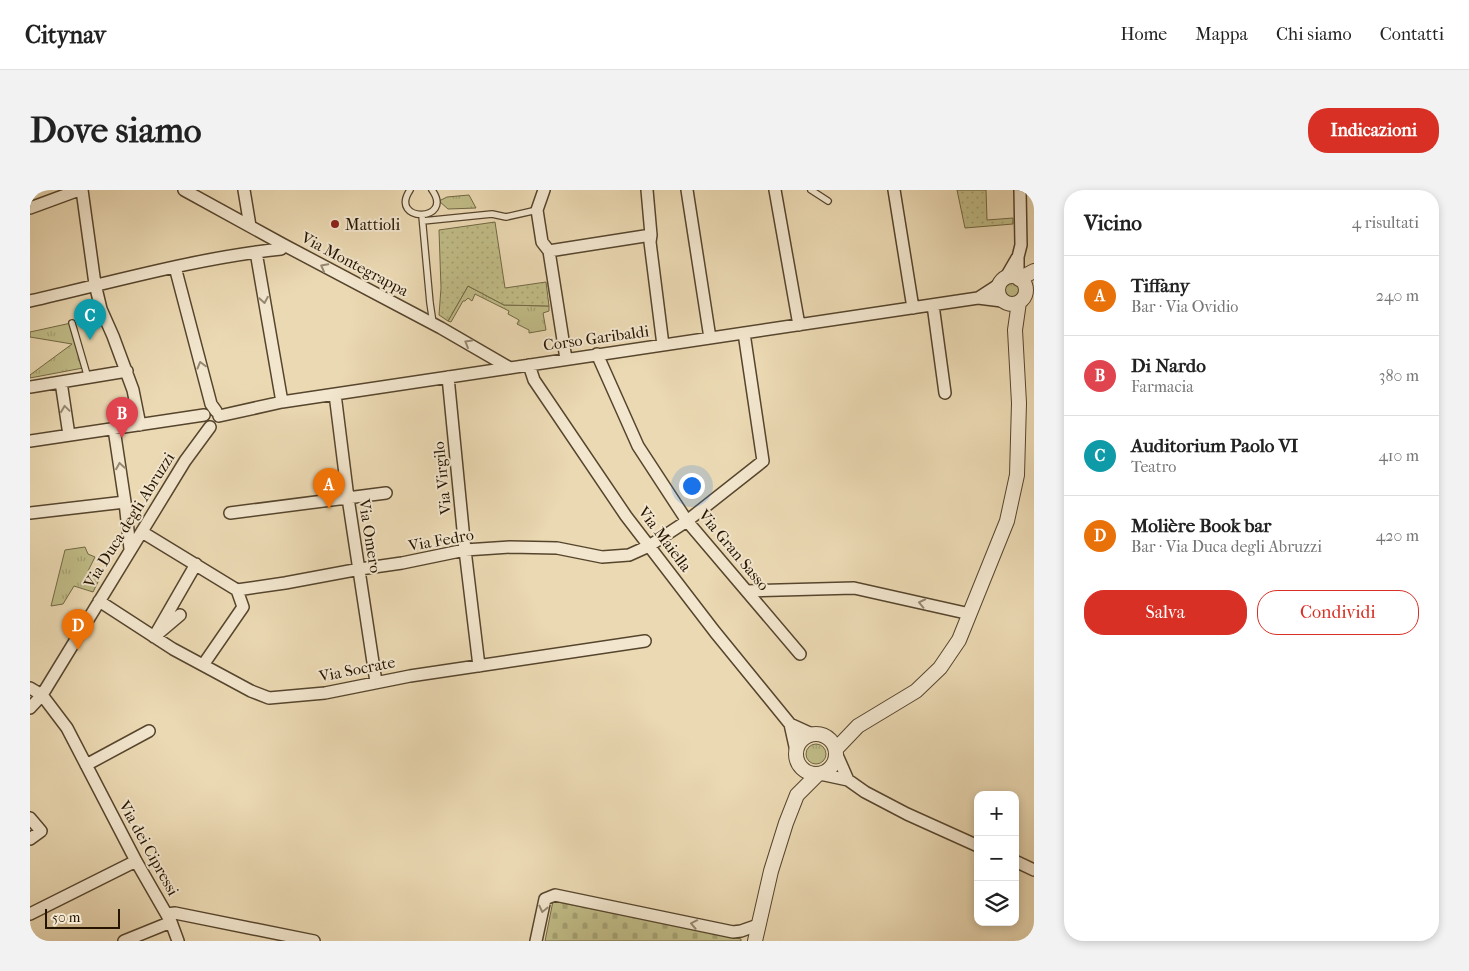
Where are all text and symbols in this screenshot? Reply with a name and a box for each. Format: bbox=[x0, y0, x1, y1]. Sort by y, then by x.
text: Citynav bbox=[25, 21, 106, 49]
text: Home bbox=[1120, 24, 1167, 45]
text: Mappa bbox=[1195, 24, 1248, 45]
text: Chi siamo bbox=[1276, 24, 1352, 45]
text: Contatti bbox=[1380, 24, 1444, 45]
button: Indicazioni bbox=[1308, 108, 1439, 153]
text: Dove siamo bbox=[30, 110, 202, 151]
text: Vicino bbox=[1084, 211, 1142, 235]
text: 4 risultati bbox=[1352, 213, 1419, 232]
place label: Mattioli bbox=[345, 215, 400, 234]
marker: Mattioli bbox=[329, 218, 341, 230]
street label: Via Montegrappa bbox=[297, 227, 412, 301]
one-way arrow bbox=[320, 263, 329, 273]
text: Tiffany bbox=[1131, 275, 1190, 297]
text: A bbox=[1095, 286, 1105, 305]
text: 240 m bbox=[1376, 286, 1419, 305]
one-way arrow bbox=[259, 295, 269, 304]
text: Bar · Via Ovidio bbox=[1131, 297, 1238, 316]
pin: C bbox=[74, 299, 106, 340]
street label: Corso Garibaldi bbox=[542, 321, 650, 355]
one-way arrow bbox=[464, 340, 473, 350]
text: Di Nardo bbox=[1131, 355, 1206, 377]
one-way arrow bbox=[196, 361, 207, 370]
text: B bbox=[1095, 366, 1105, 385]
text: 380 m bbox=[1379, 366, 1419, 385]
text: Farmacia bbox=[1131, 377, 1194, 396]
pin: B bbox=[106, 397, 138, 438]
one-way arrow bbox=[60, 404, 71, 412]
text: Auditorium Paolo VI bbox=[1131, 435, 1298, 457]
street label: Via Virgilo bbox=[429, 440, 455, 517]
text: C bbox=[1095, 446, 1105, 465]
text: 410 m bbox=[1378, 446, 1419, 465]
street label: Via Duca degli Abruzzi bbox=[79, 448, 179, 592]
text: Teatro bbox=[1131, 457, 1176, 476]
one-way arrow bbox=[115, 462, 125, 471]
pin: A bbox=[313, 468, 345, 509]
your location bbox=[679, 473, 705, 499]
street label: Via Omero bbox=[355, 497, 385, 574]
street label: Via Maiella bbox=[634, 502, 696, 576]
street label: Via Gran Sasso bbox=[694, 505, 773, 594]
text: Molière Book bar bbox=[1131, 515, 1271, 537]
street label: Via Fedro bbox=[406, 525, 475, 555]
text: D bbox=[1094, 526, 1106, 545]
text: 420 m bbox=[1376, 526, 1419, 545]
text: Bar · Via Duca degli Abruzzi bbox=[1131, 537, 1322, 556]
button: Salva bbox=[1084, 590, 1247, 635]
button: Condividi bbox=[1257, 590, 1419, 635]
one-way arrow bbox=[918, 598, 927, 609]
pin: D bbox=[62, 609, 94, 650]
street label: Via Socrate bbox=[316, 652, 397, 686]
map controls bbox=[974, 791, 1019, 926]
button: + bbox=[974, 791, 1019, 836]
street label: Via dei Cipressi bbox=[115, 796, 183, 899]
button: − bbox=[974, 836, 1019, 881]
button: layers bbox=[974, 881, 1019, 926]
one-way arrow bbox=[538, 904, 549, 913]
scale bar bbox=[45, 906, 120, 929]
text: 50 m bbox=[52, 909, 80, 926]
one-way arrow bbox=[689, 919, 698, 930]

